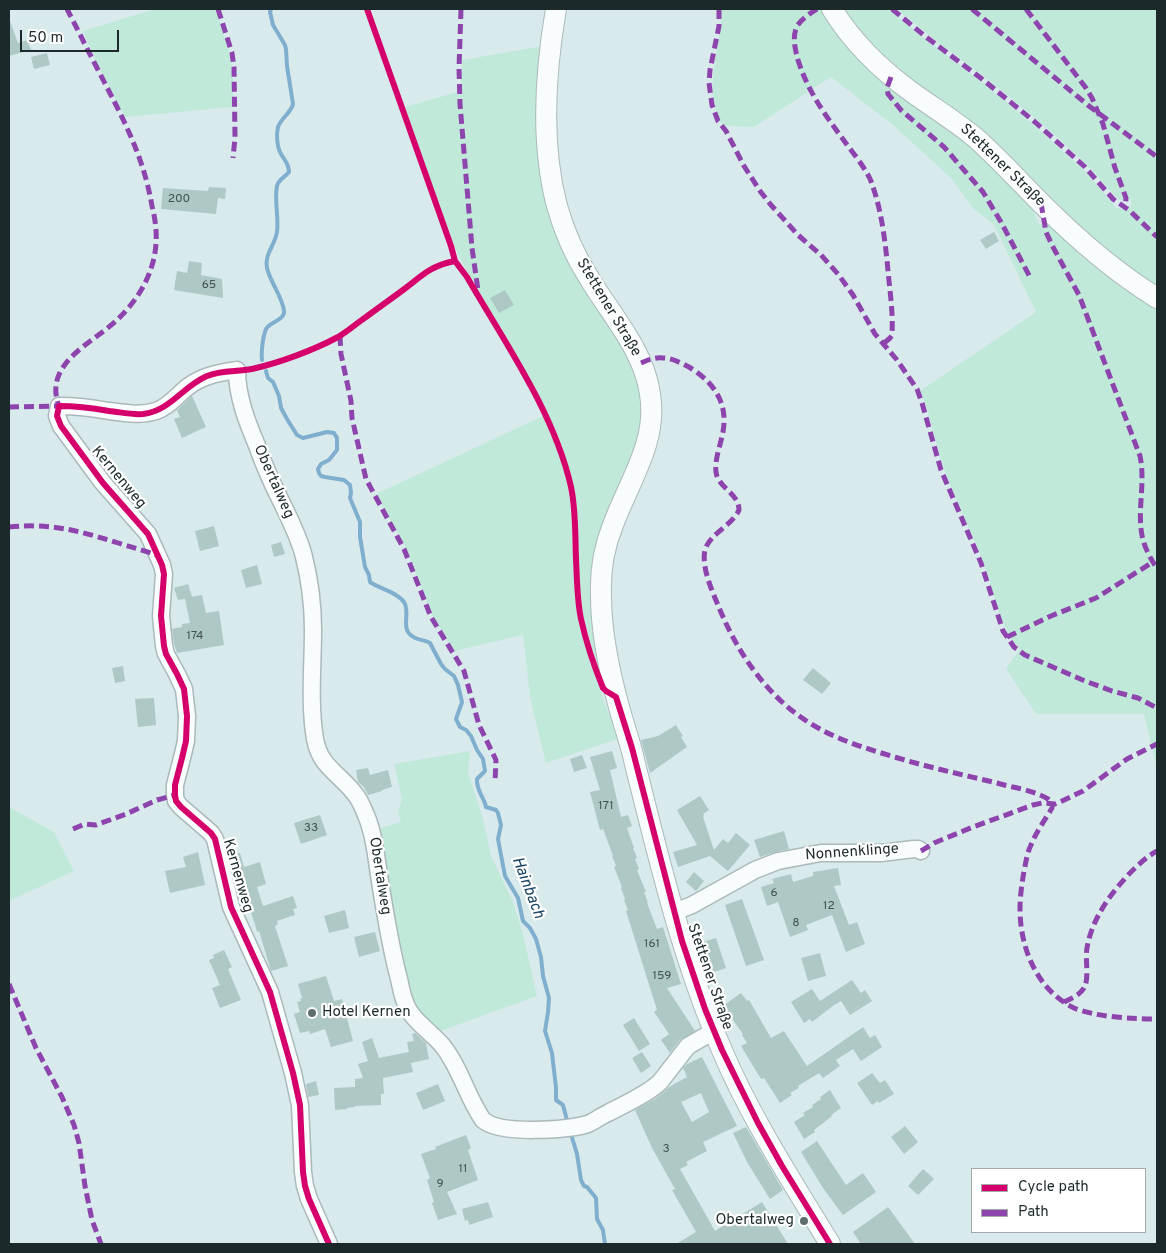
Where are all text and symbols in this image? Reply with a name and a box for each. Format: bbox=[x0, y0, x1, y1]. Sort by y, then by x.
scale bar bbox=[22, 20, 121, 52]
text: 50 m bbox=[28, 29, 63, 48]
street label: Stettener Straße bbox=[956, 121, 1048, 211]
house number: 200 bbox=[168, 193, 190, 207]
street label: Stettener Straße bbox=[572, 256, 644, 360]
house number: 65 bbox=[202, 279, 216, 293]
street label: Obertalweg bbox=[249, 442, 297, 522]
street label: Kernenweg bbox=[87, 443, 149, 513]
house number: 174 bbox=[187, 630, 203, 644]
house number: 171 bbox=[598, 800, 614, 814]
house number: 33 bbox=[304, 822, 318, 836]
street label: Obertalweg bbox=[364, 836, 394, 916]
street label: Kernenweg bbox=[218, 837, 256, 915]
street label: Nonnenklinge bbox=[805, 841, 899, 865]
water label: Hainbach bbox=[506, 854, 548, 922]
house number: 6 bbox=[770, 887, 778, 901]
house number: 12 bbox=[823, 900, 835, 914]
house number: 8 bbox=[792, 917, 800, 931]
street label: Stettener Straße bbox=[682, 921, 736, 1033]
house number: 161 bbox=[644, 938, 660, 952]
house number: 159 bbox=[653, 970, 671, 984]
place label: Hotel Kernen bbox=[322, 1004, 411, 1022]
marker: Hotel Kernen bbox=[306, 1007, 318, 1019]
house number: 3 bbox=[662, 1143, 670, 1157]
house number: 11 bbox=[459, 1163, 467, 1177]
legend bbox=[971, 1168, 1146, 1233]
house number: 9 bbox=[436, 1178, 444, 1192]
text: Cycle path bbox=[1018, 1178, 1089, 1197]
text: Path bbox=[1018, 1203, 1049, 1222]
place label: Obertalweg bbox=[715, 1212, 794, 1230]
marker: Obertalweg bbox=[798, 1215, 810, 1227]

